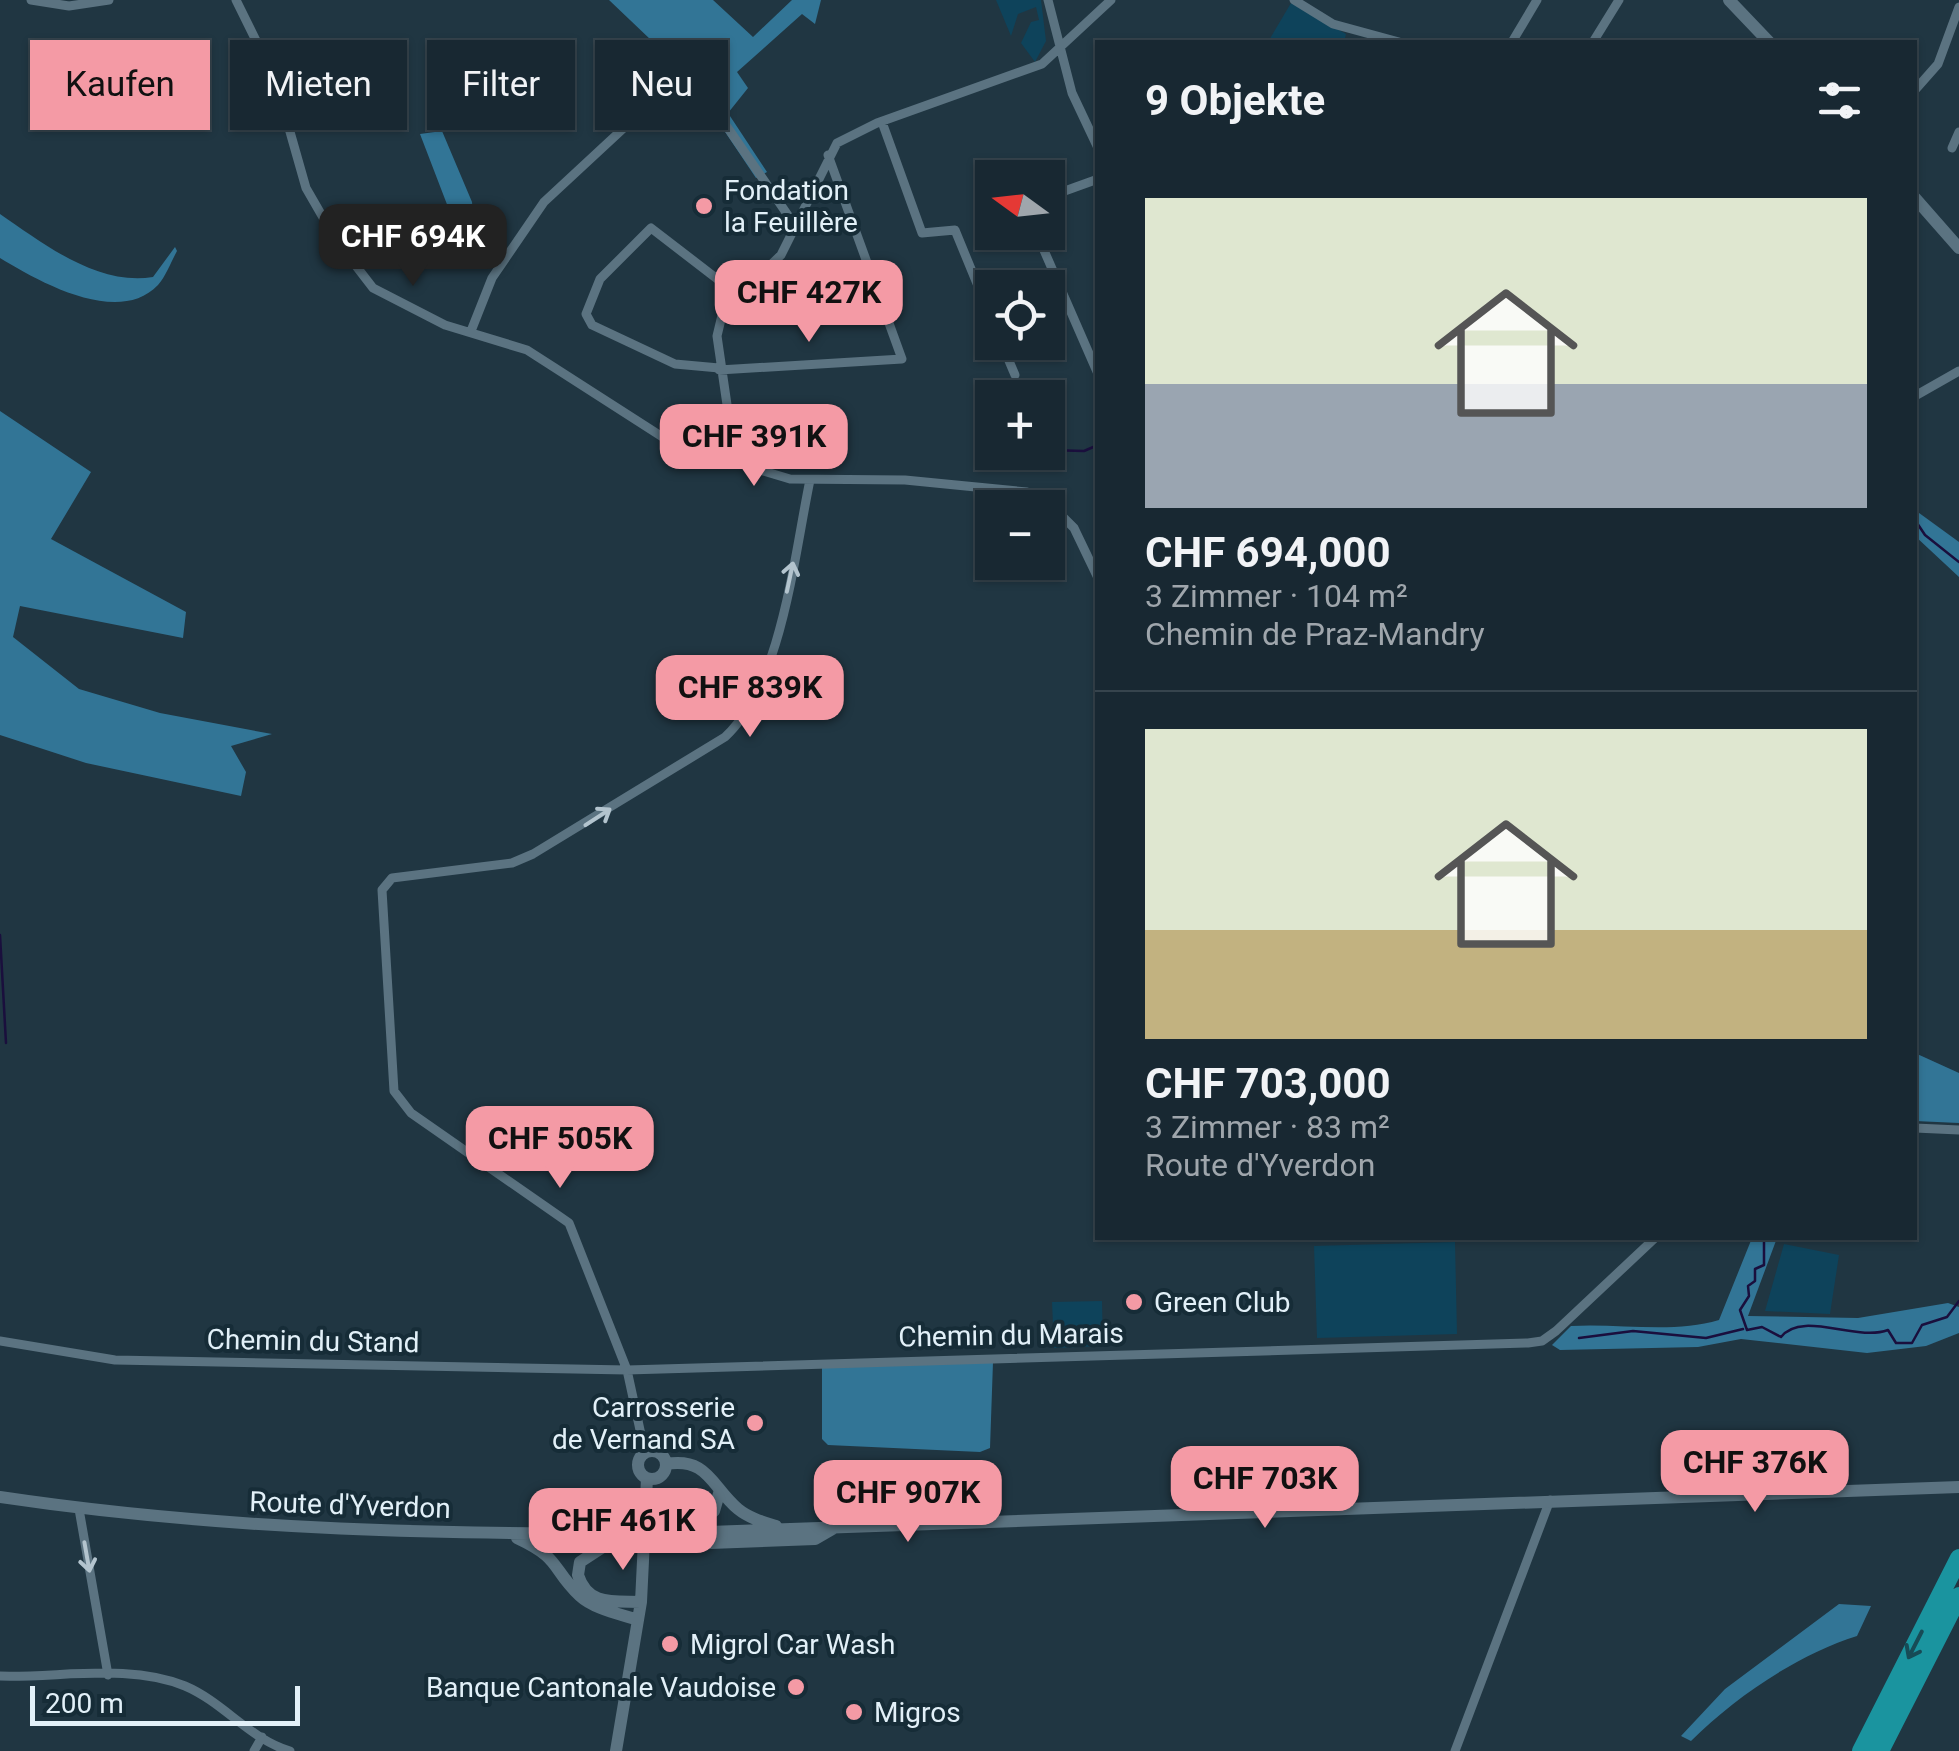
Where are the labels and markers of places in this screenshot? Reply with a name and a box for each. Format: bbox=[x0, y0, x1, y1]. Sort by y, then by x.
place label: Fondation la Feuillère bbox=[724, 174, 858, 239]
marker: Fondation la Feuillère bbox=[693, 195, 715, 217]
pin: CHF 694K bbox=[310, 204, 516, 289]
pin: CHF 427K bbox=[706, 260, 912, 345]
pin: CHF 391K bbox=[651, 404, 857, 489]
pin: CHF 839K bbox=[647, 655, 853, 740]
pin: CHF 505K bbox=[457, 1106, 663, 1191]
place label: Green Club bbox=[1154, 1286, 1291, 1319]
marker: Green Club bbox=[1123, 1291, 1145, 1313]
place label: Carrosserie de Vernand SA bbox=[552, 1391, 735, 1456]
marker: Carrosserie de Vernand SA bbox=[744, 1412, 766, 1434]
pin: CHF 376K bbox=[1652, 1430, 1858, 1515]
pin: CHF 703K bbox=[1162, 1446, 1368, 1531]
pin: CHF 907K bbox=[805, 1460, 1011, 1545]
pin: CHF 461K bbox=[520, 1488, 726, 1573]
place label: Migrol Car Wash bbox=[690, 1628, 895, 1661]
marker: Migrol Car Wash bbox=[659, 1633, 681, 1655]
place label: Banque Cantonale Vaudoise bbox=[426, 1671, 776, 1704]
marker: Banque Cantonale Vaudoise bbox=[785, 1676, 807, 1698]
place label: Migros bbox=[874, 1696, 961, 1729]
marker: Migros bbox=[843, 1701, 865, 1723]

